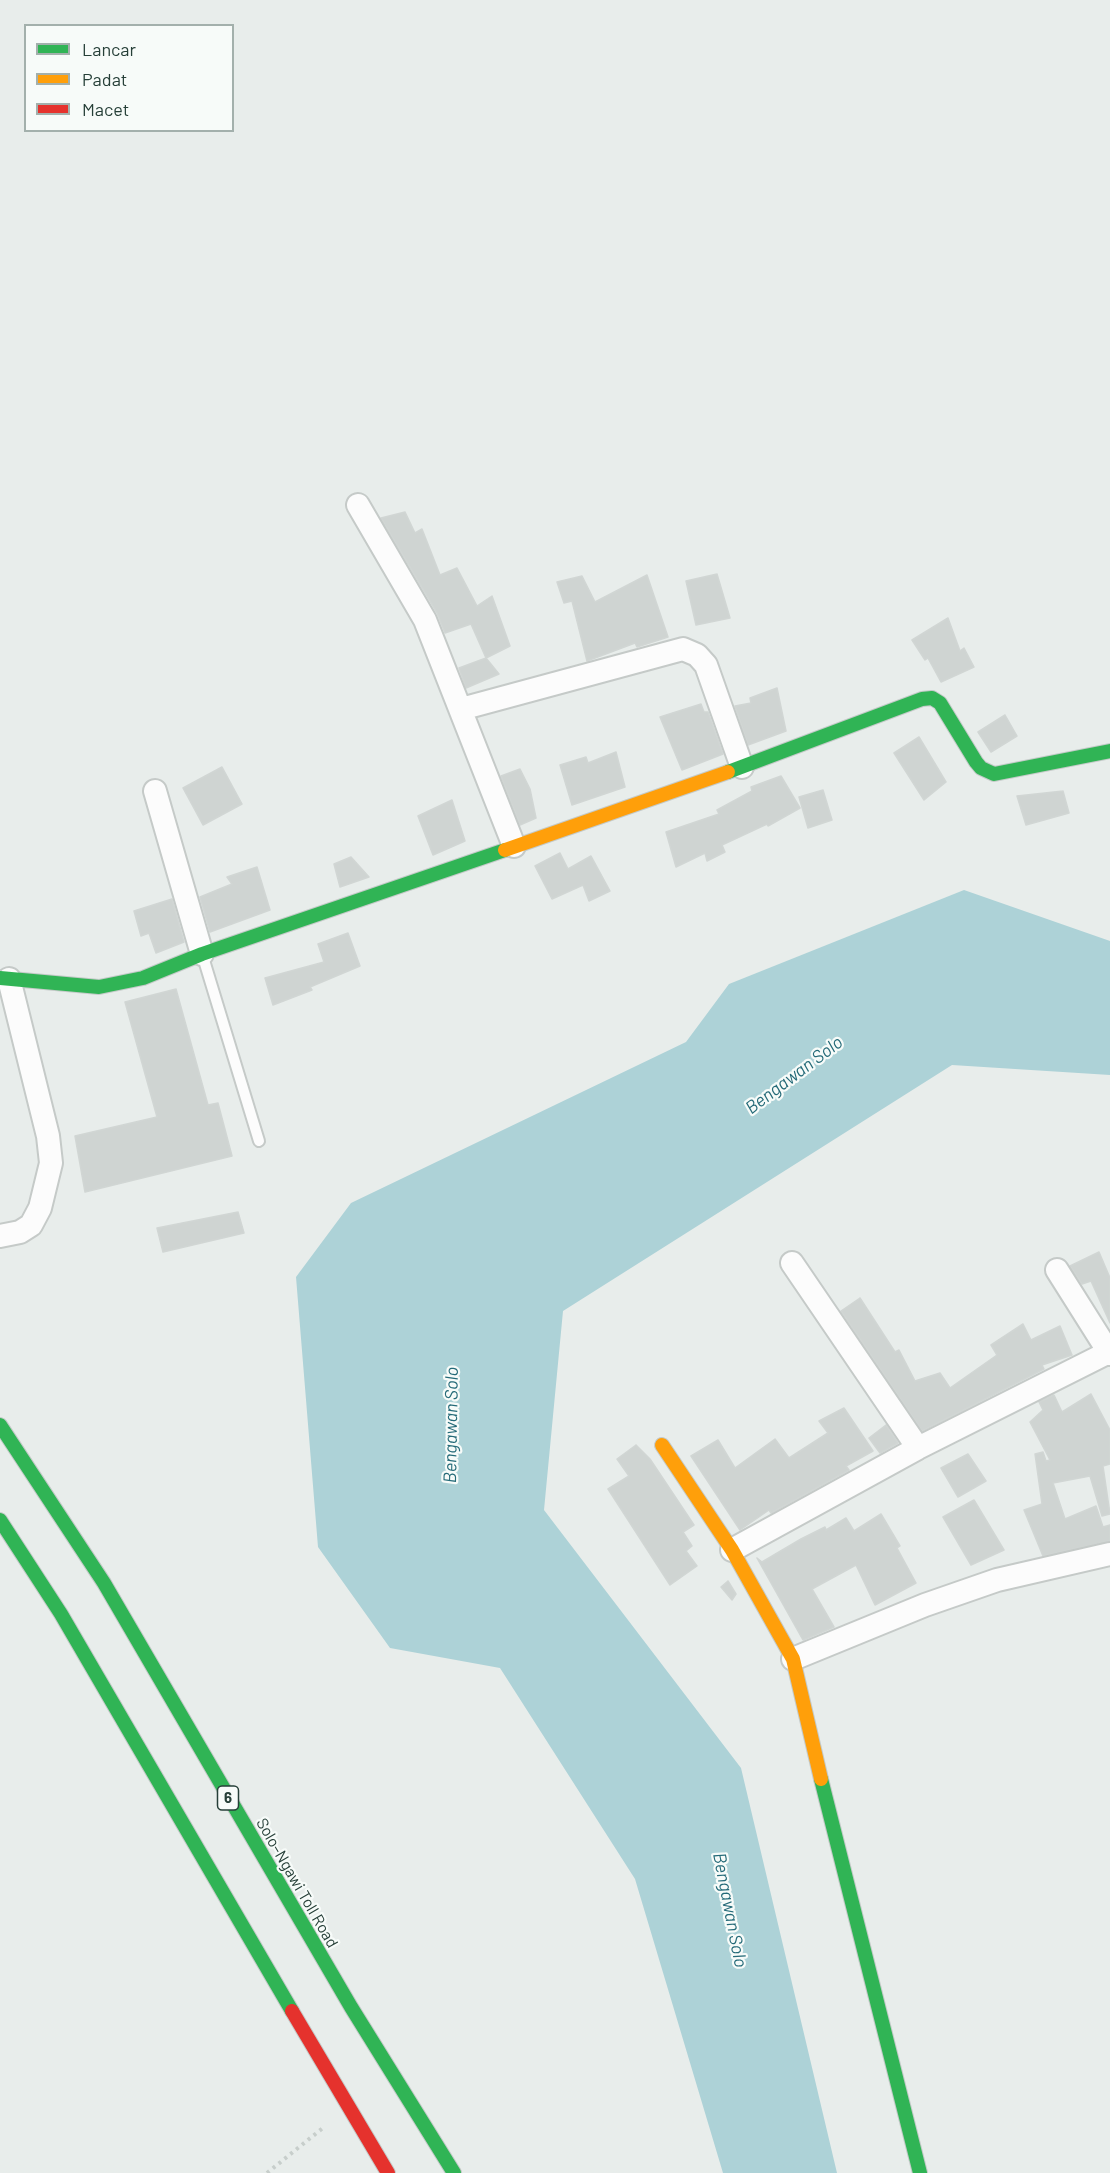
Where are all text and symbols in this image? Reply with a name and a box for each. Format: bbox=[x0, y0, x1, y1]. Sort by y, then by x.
legend bbox=[24, 24, 234, 132]
text: Lancar bbox=[82, 38, 136, 60]
text: Padat bbox=[82, 68, 127, 90]
text: Macet bbox=[82, 98, 129, 120]
water label: Bengawan Solo bbox=[741, 1031, 847, 1119]
water label: Bengawan Solo bbox=[439, 1367, 463, 1483]
road number: 6 bbox=[218, 1786, 238, 1810]
street label: Solo–Ngawi Toll Road bbox=[252, 1815, 342, 1951]
water label: Bengawan Solo bbox=[708, 1851, 752, 1969]

